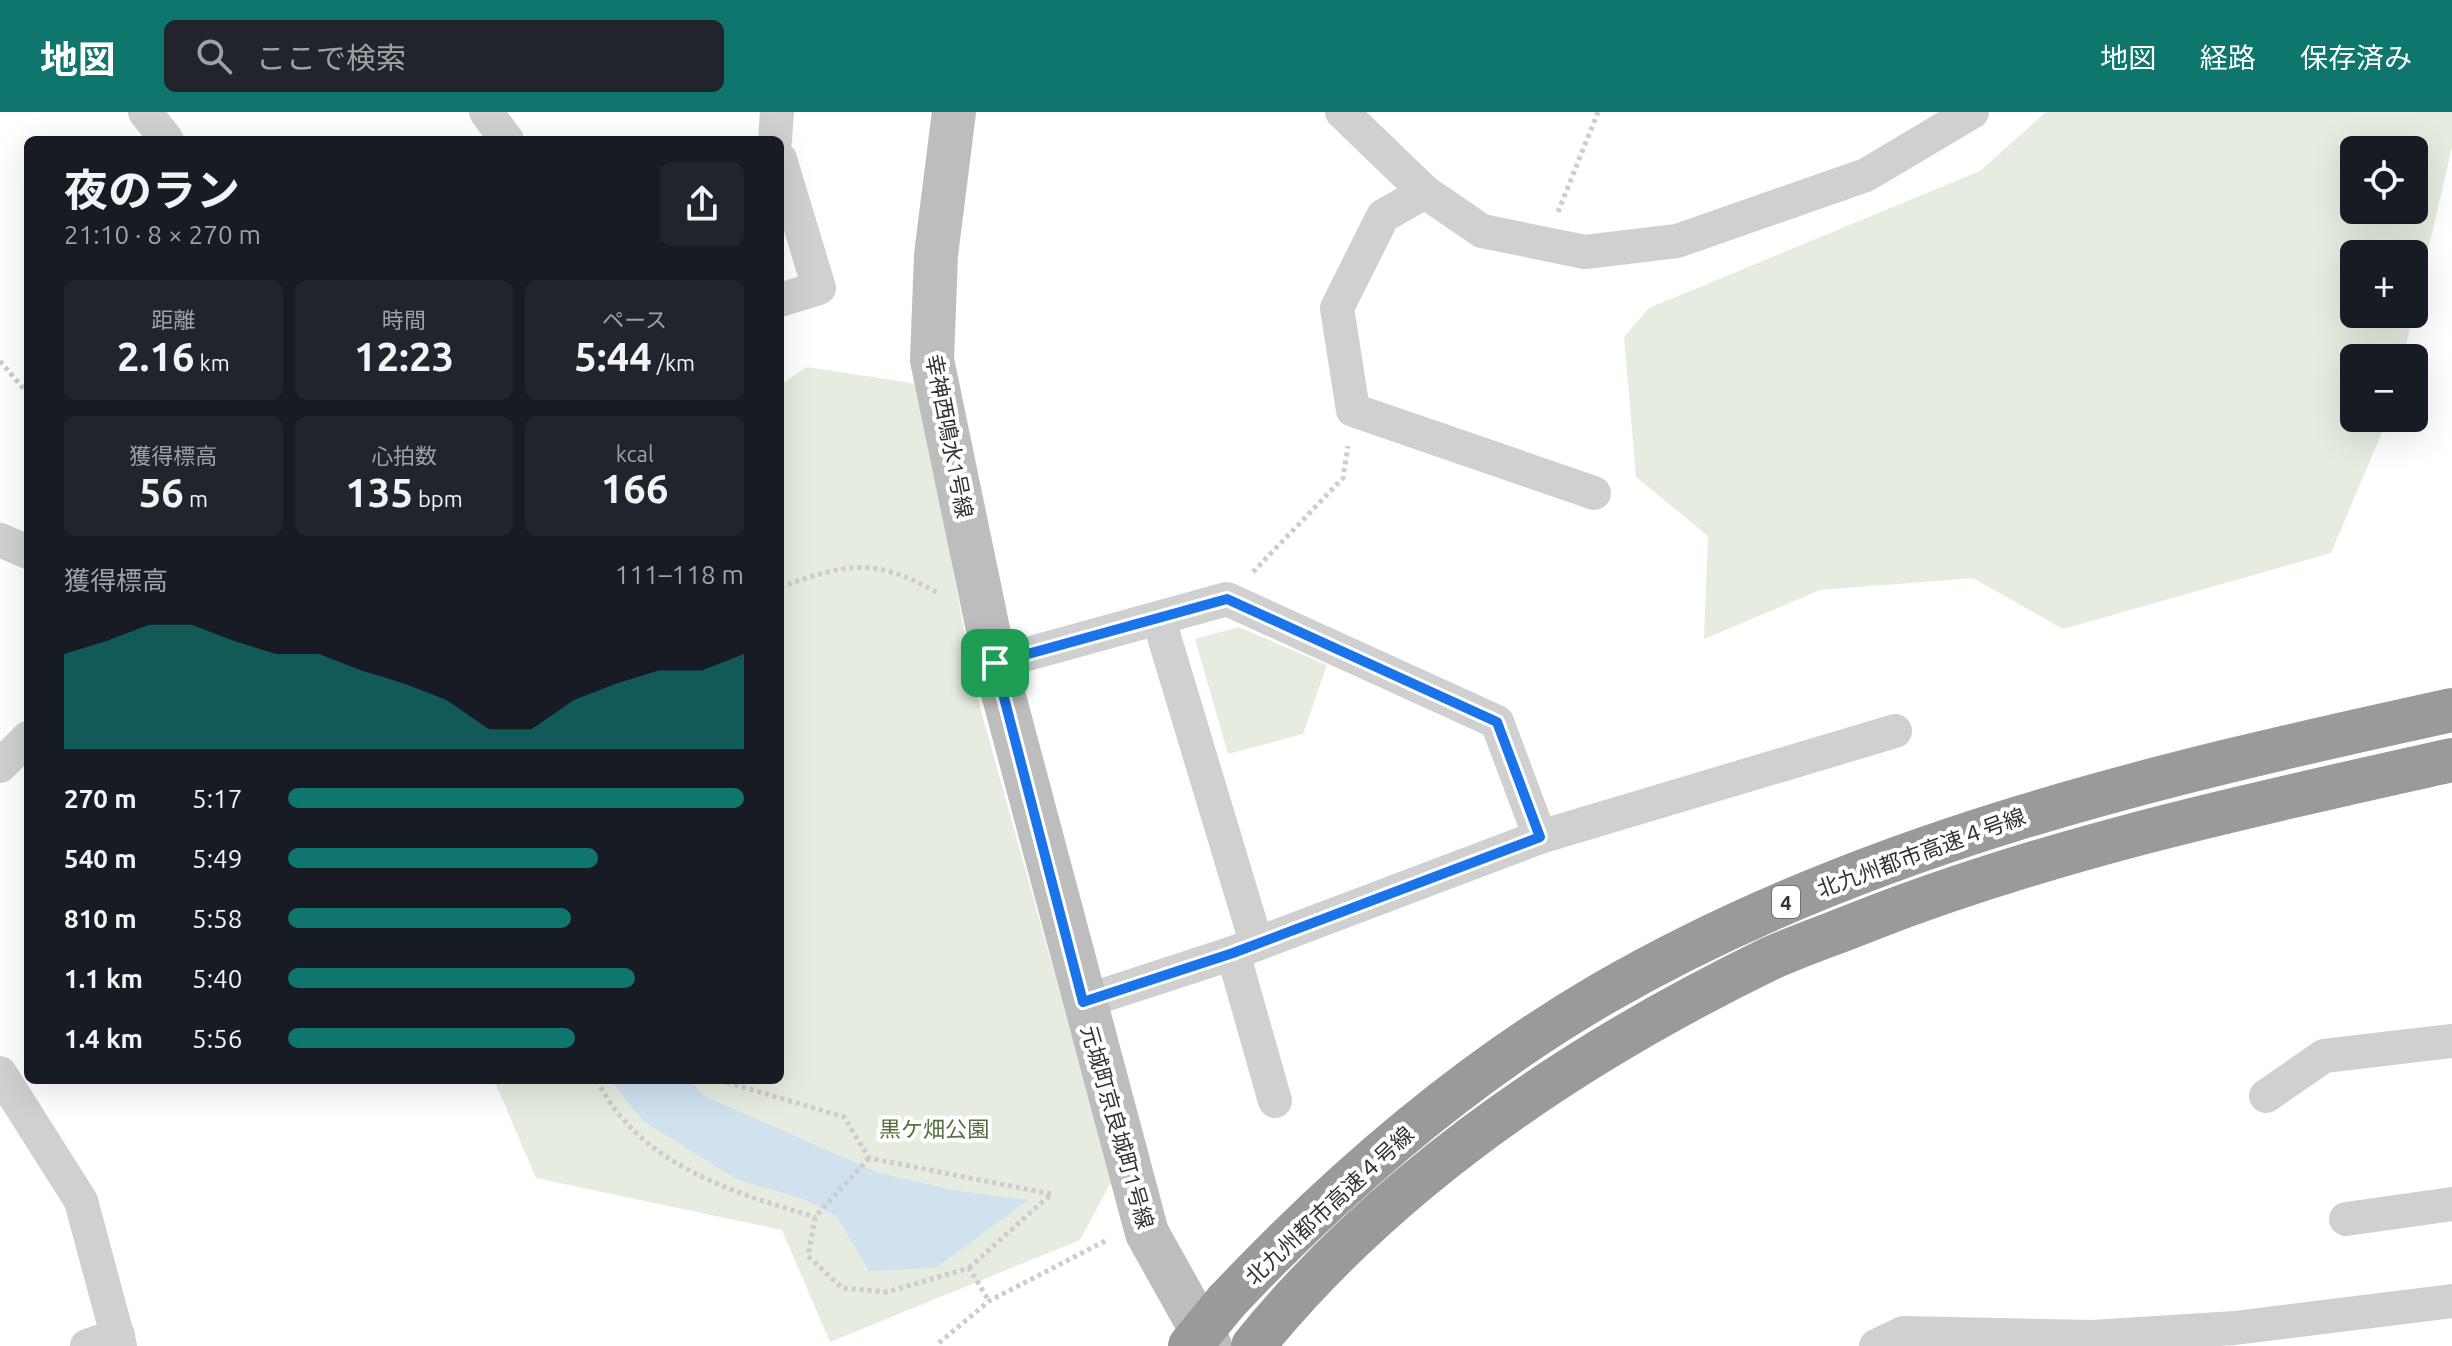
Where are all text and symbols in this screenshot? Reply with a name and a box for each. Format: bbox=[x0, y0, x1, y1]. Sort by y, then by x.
search box bbox=[164, 20, 724, 92]
icon: search bbox=[192, 34, 236, 78]
text: 地図 bbox=[40, 38, 116, 80]
text: ここで検索 bbox=[256, 41, 406, 75]
text: 地図 bbox=[2100, 42, 2156, 73]
text: 経路 bbox=[2200, 42, 2256, 73]
text: 保存済み bbox=[2300, 42, 2412, 73]
map controls bbox=[2340, 136, 2428, 432]
button: locate bbox=[2340, 136, 2428, 224]
button: share bbox=[660, 162, 744, 246]
text: 夜のラン bbox=[64, 165, 240, 214]
text: 21:10 · 8 × 270 m bbox=[64, 220, 261, 249]
button: + bbox=[2340, 240, 2428, 328]
text: 距離 bbox=[151, 307, 195, 332]
text: 時間 bbox=[382, 307, 426, 332]
text: ペース bbox=[602, 307, 667, 332]
text: 2.16 bbox=[117, 334, 195, 379]
text: 12:23 bbox=[354, 334, 454, 379]
text: 5:44 bbox=[574, 334, 652, 379]
button: − bbox=[2340, 344, 2428, 432]
text: km bbox=[195, 350, 230, 375]
text: /km bbox=[652, 350, 695, 375]
street label: 幸神西鳴水1号線 bbox=[922, 352, 978, 520]
text: kcal bbox=[616, 441, 654, 466]
text: 獲得標高 bbox=[129, 443, 217, 468]
text: 心拍数 bbox=[371, 443, 437, 468]
text: 166 bbox=[601, 466, 669, 511]
text: 56 bbox=[139, 470, 184, 515]
text: 135 bbox=[345, 470, 413, 515]
text: m bbox=[184, 486, 208, 511]
text: bpm bbox=[413, 486, 463, 511]
text: 111–118 m bbox=[615, 560, 744, 589]
text: 獲得標高 bbox=[64, 566, 168, 595]
pin bbox=[961, 629, 1029, 697]
icon: arrive bbox=[973, 641, 1017, 685]
text: 270 m bbox=[64, 784, 137, 813]
text: 5:17 bbox=[192, 784, 242, 813]
street label: 北九州都市高速４号線 bbox=[1813, 803, 2029, 901]
text: 540 m bbox=[64, 844, 137, 873]
text: 5:49 bbox=[192, 844, 242, 873]
road number: 4 bbox=[1772, 886, 1800, 918]
text: 810 m bbox=[64, 904, 137, 933]
text: 5:58 bbox=[192, 904, 242, 933]
text: 1.1 km bbox=[64, 964, 143, 993]
text: 5:40 bbox=[192, 964, 242, 993]
street label: 元城町京良城町1号線 bbox=[1077, 1022, 1159, 1232]
text: 1.4 km bbox=[64, 1024, 143, 1053]
text: 5:56 bbox=[192, 1024, 242, 1053]
park label: 黒ケ畑公園 bbox=[879, 1116, 989, 1141]
street label: 北九州都市高速４号線 bbox=[1240, 1121, 1418, 1289]

